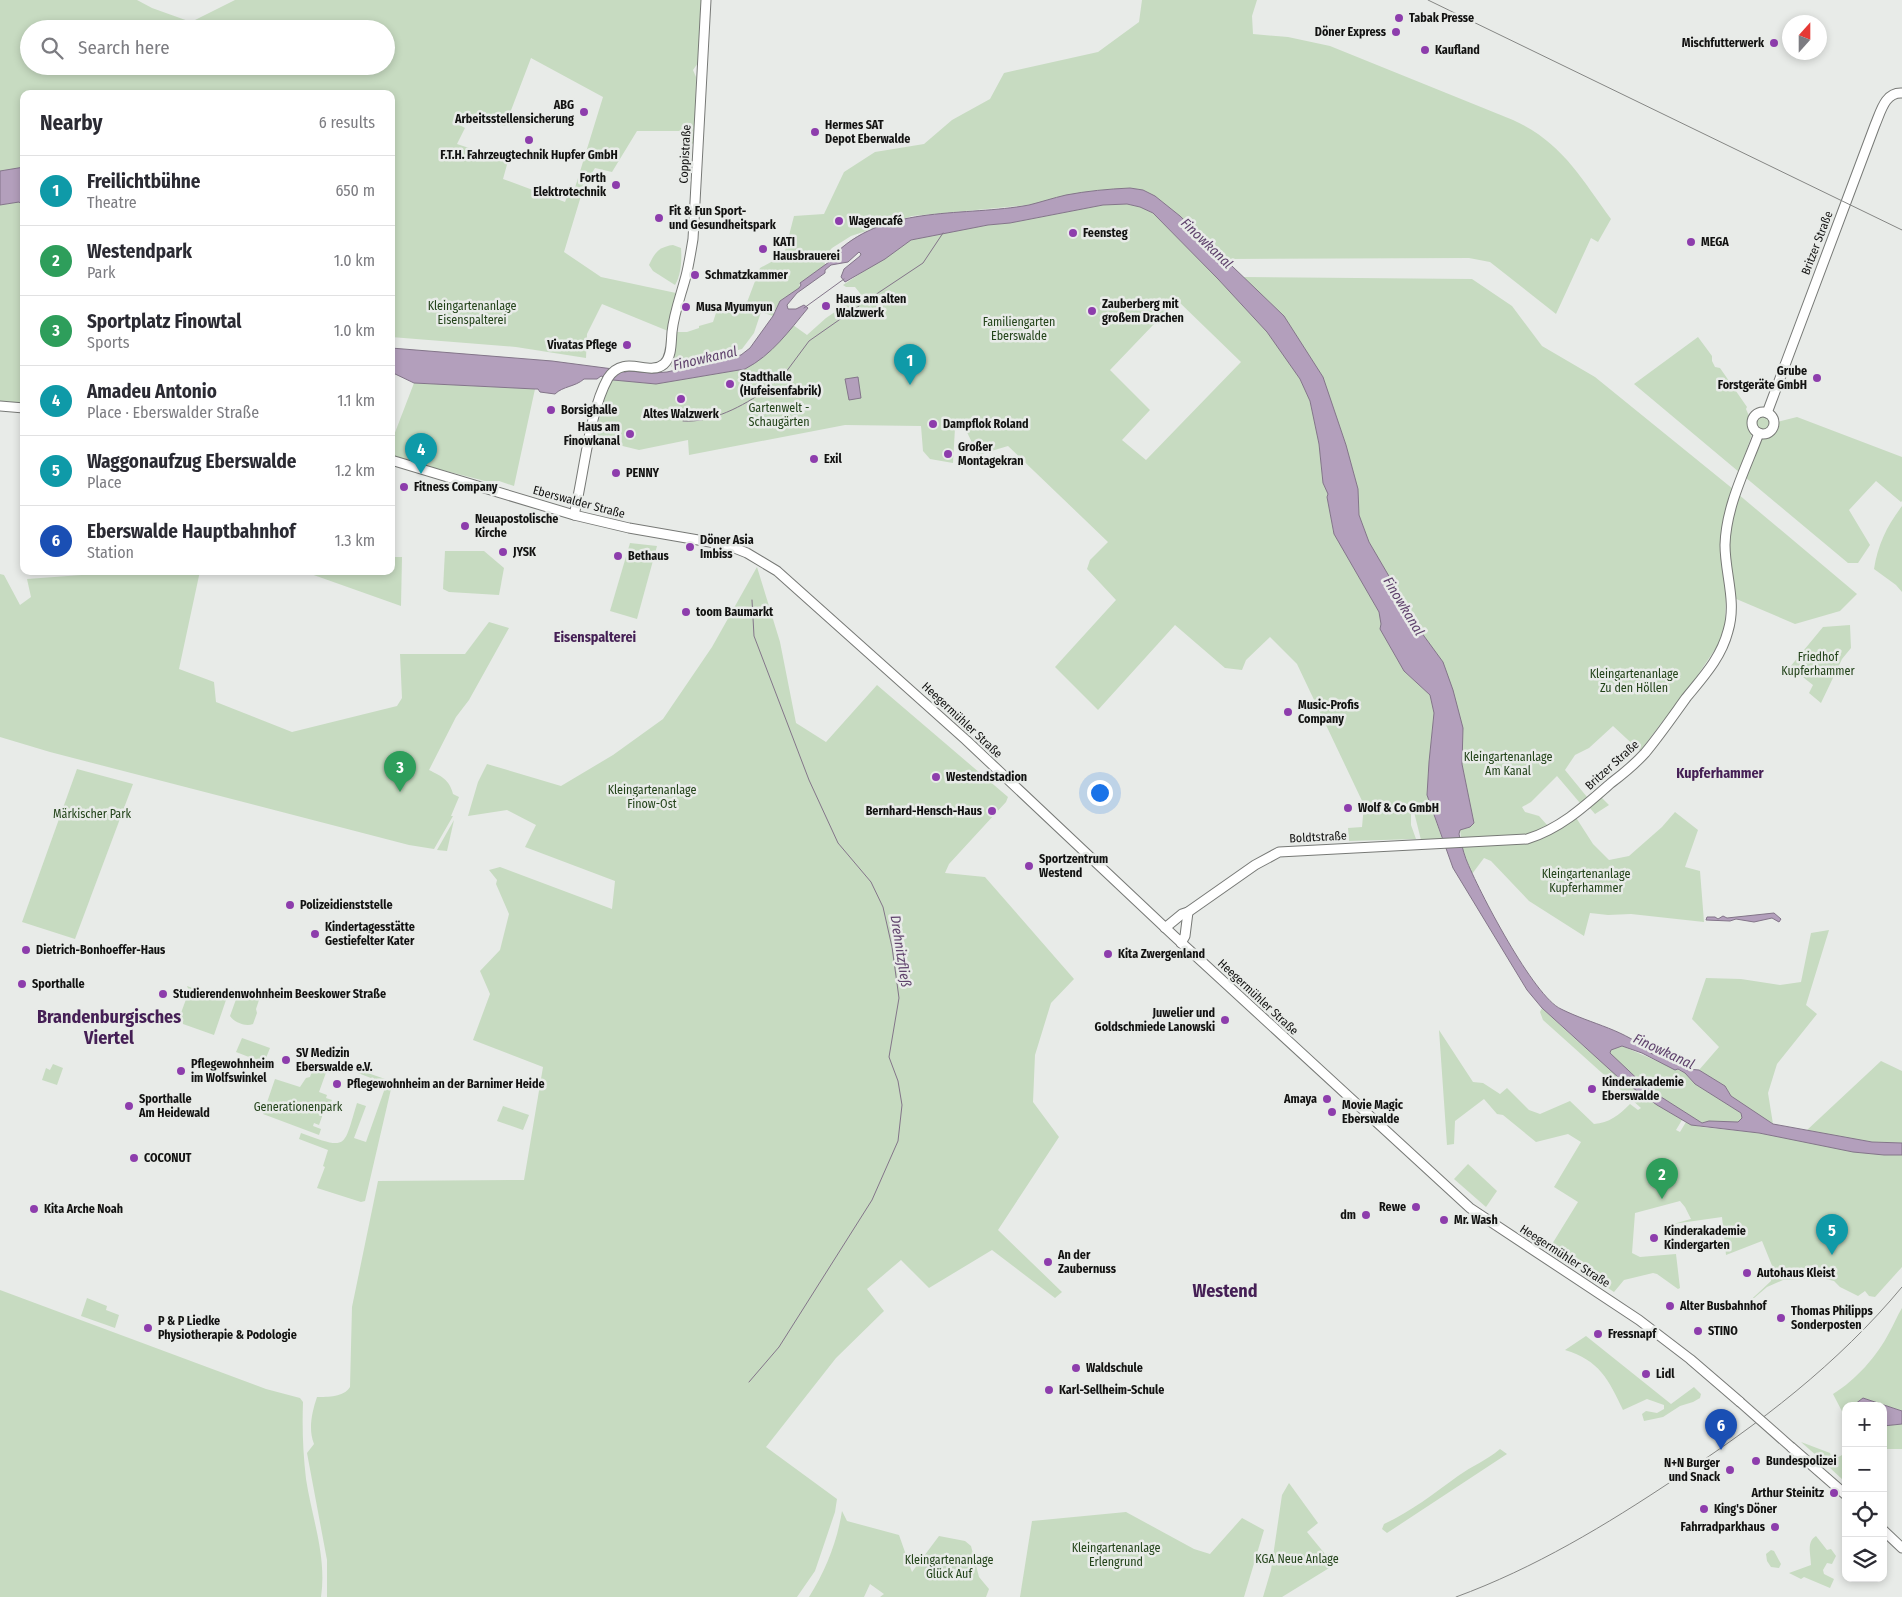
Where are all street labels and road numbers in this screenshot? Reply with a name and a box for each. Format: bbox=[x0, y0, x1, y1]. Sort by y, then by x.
street label: Coppistraße bbox=[676, 124, 694, 184]
street label: Britzer Straße bbox=[1798, 209, 1836, 277]
street label: Eberswalder Straße bbox=[531, 483, 627, 521]
street label: Heegermühler Straße bbox=[919, 679, 1005, 761]
street label: Britzer Straße bbox=[1582, 737, 1642, 793]
street label: Boldtstraße bbox=[1289, 829, 1347, 845]
street label: Heegermühler Straße bbox=[1215, 956, 1301, 1038]
street label: Heegermühler Straße bbox=[1517, 1222, 1613, 1290]

